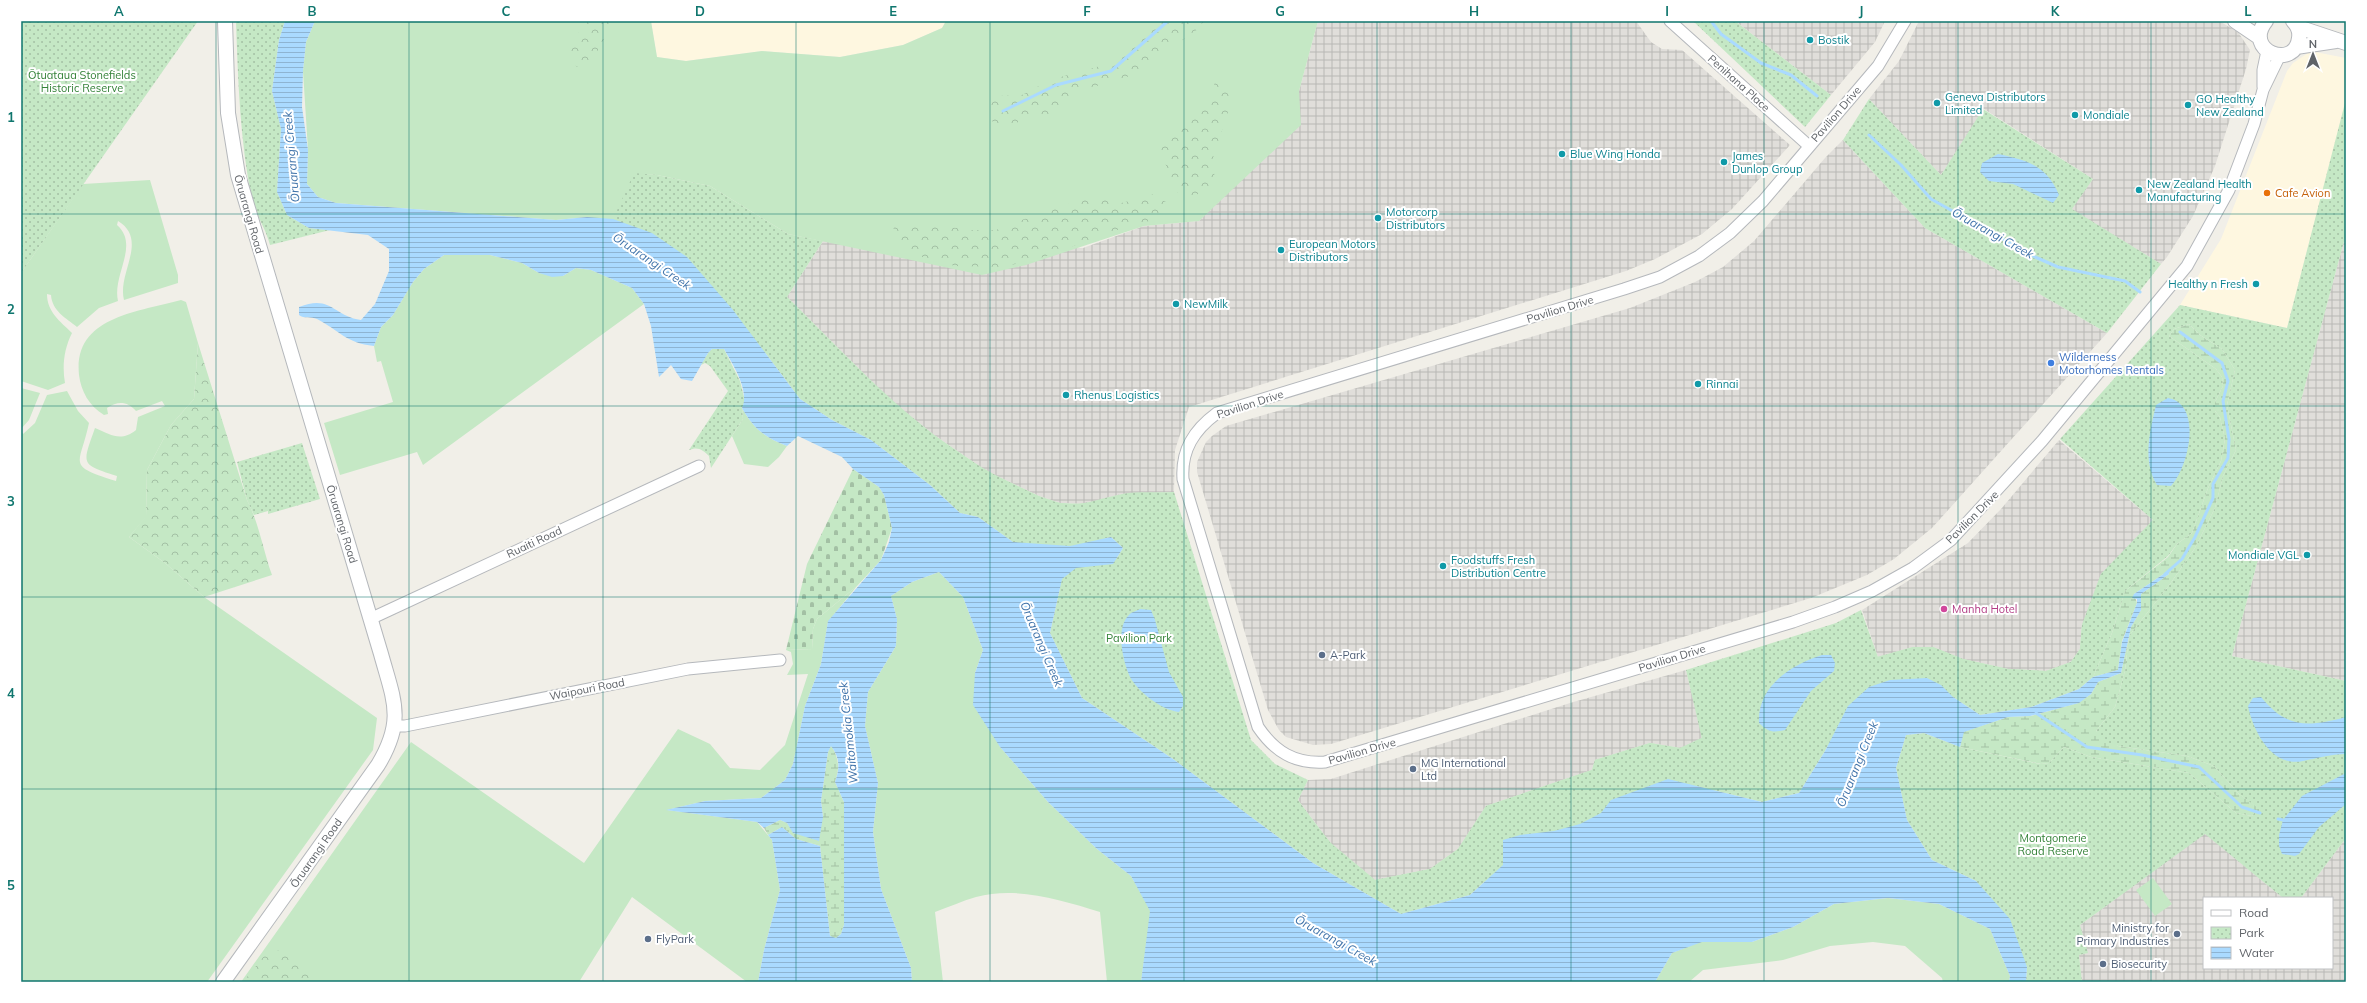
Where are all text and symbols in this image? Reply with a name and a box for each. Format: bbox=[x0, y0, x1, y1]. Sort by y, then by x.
text: A bbox=[114, 3, 124, 19]
text: B bbox=[308, 3, 317, 19]
text: C bbox=[502, 3, 511, 19]
text: D bbox=[695, 3, 705, 19]
text: E bbox=[889, 3, 897, 19]
text: F bbox=[1083, 3, 1091, 19]
text: G bbox=[1275, 3, 1285, 19]
text: H bbox=[1469, 3, 1479, 19]
text: I bbox=[1665, 3, 1669, 19]
text: J bbox=[1859, 3, 1863, 19]
text: K bbox=[2051, 3, 2061, 19]
text: L bbox=[2244, 3, 2252, 19]
place label: Bostik bbox=[1818, 33, 1850, 47]
north arrow bbox=[2293, 34, 2333, 74]
marker: Bostik bbox=[1805, 35, 1815, 45]
text: N bbox=[2309, 37, 2317, 51]
street label: Penihana Place bbox=[1705, 51, 1773, 115]
park label: Ōtuataua Stonefields Historic Reserve bbox=[28, 68, 136, 95]
street label: Pavilion Drive bbox=[1808, 83, 1864, 145]
place label: Geneva Distributors Limited bbox=[1945, 90, 2046, 117]
place label: GO Healthy New Zealand bbox=[2196, 92, 2264, 119]
marker: Geneva Distributors Limited bbox=[1932, 98, 1942, 108]
marker: GO Healthy New Zealand bbox=[2183, 100, 2193, 110]
place label: Mondiale bbox=[2083, 108, 2130, 122]
text: 1 bbox=[7, 109, 15, 125]
water label: Ōruarangi Creek bbox=[279, 110, 302, 203]
marker: Mondiale bbox=[2070, 110, 2080, 120]
place label: Blue Wing Honda bbox=[1570, 147, 1660, 161]
marker: Blue Wing Honda bbox=[1557, 149, 1567, 159]
place label: James Dunlop Group bbox=[1732, 149, 1803, 176]
marker: James Dunlop Group bbox=[1719, 157, 1729, 167]
street label: Ōruarangi Road bbox=[231, 173, 267, 255]
place label: New Zealand Health Manufacturing bbox=[2147, 177, 2252, 204]
marker: New Zealand Health Manufacturing bbox=[2134, 185, 2144, 195]
place label: Cafe Avion bbox=[2275, 186, 2330, 200]
marker: Cafe Avion bbox=[2262, 188, 2272, 198]
water label: Ōruarangi Creek bbox=[1949, 204, 2037, 262]
place label: Motorcorp Distributors bbox=[1386, 205, 1445, 232]
marker: Motorcorp Distributors bbox=[1373, 213, 1383, 223]
water label: Ōruarangi Creek bbox=[610, 229, 695, 293]
place label: European Motors Distributors bbox=[1289, 237, 1376, 264]
marker: European Motors Distributors bbox=[1276, 245, 1286, 255]
place label: Healthy n Fresh bbox=[2168, 277, 2248, 291]
marker: Healthy n Fresh bbox=[2251, 279, 2261, 289]
street label: Pavilion Drive bbox=[1525, 292, 1595, 326]
place label: NewMilk bbox=[1184, 297, 1228, 311]
marker: NewMilk bbox=[1171, 299, 1181, 309]
text: 2 bbox=[7, 301, 15, 317]
place label: Wilderness Motorhomes Rentals bbox=[2059, 350, 2164, 377]
marker: Wilderness Motorhomes Rentals bbox=[2046, 358, 2056, 368]
place label: Rinnai bbox=[1706, 377, 1738, 391]
marker: Rinnai bbox=[1693, 379, 1703, 389]
street label: Pavilion Drive bbox=[1215, 387, 1285, 421]
place label: Rhenus Logistics bbox=[1074, 388, 1159, 402]
marker: Rhenus Logistics bbox=[1061, 390, 1071, 400]
street label: Ōruarangi Road bbox=[323, 483, 361, 565]
street label: Pavilion Drive bbox=[1943, 488, 2001, 546]
text: 3 bbox=[7, 493, 15, 509]
street label: Ruaiti Road bbox=[504, 523, 564, 561]
place label: Mondiale VGL bbox=[2228, 548, 2299, 562]
marker: Mondiale VGL bbox=[2302, 550, 2312, 560]
place label: Foodstuffs Fresh Distribution Centre bbox=[1451, 553, 1546, 580]
marker: Foodstuffs Fresh Distribution Centre bbox=[1438, 561, 1448, 571]
water label: Ōruarangi Creek bbox=[1017, 599, 1067, 690]
place label: Manha Hotel bbox=[1952, 602, 2017, 616]
marker: Manha Hotel bbox=[1939, 604, 1949, 614]
park label: Pavilion Park bbox=[1106, 631, 1172, 645]
street label: Pavilion Drive bbox=[1637, 641, 1707, 675]
place label: A-Park bbox=[1330, 648, 1366, 662]
marker: A-Park bbox=[1317, 650, 1327, 660]
street label: Waipouri Road bbox=[548, 675, 626, 703]
water label: Waitomokia Creek bbox=[835, 681, 861, 785]
text: 4 bbox=[7, 685, 15, 701]
water label: Ōruarangi Creek bbox=[1833, 718, 1881, 809]
street label: Pavilion Drive bbox=[1327, 735, 1397, 767]
place label: MG International Ltd bbox=[1421, 756, 1506, 783]
marker: MG International Ltd bbox=[1408, 764, 1418, 774]
street label: Ōruarangi Road bbox=[287, 816, 345, 890]
park label: Montgomerie Road Reserve bbox=[2018, 831, 2088, 858]
text: 5 bbox=[7, 877, 15, 893]
legend bbox=[2203, 897, 2333, 969]
text: Road bbox=[2239, 905, 2268, 920]
water label: Ōruarangi Creek bbox=[1292, 911, 1380, 969]
place label: Ministry for Primary Industries bbox=[2077, 921, 2169, 948]
text: Park bbox=[2239, 925, 2265, 940]
marker: Ministry for Primary Industries bbox=[2172, 929, 2182, 939]
place label: FlyPark bbox=[656, 932, 694, 946]
marker: FlyPark bbox=[643, 934, 653, 944]
text: Water bbox=[2239, 945, 2275, 960]
place label: Biosecurity bbox=[2111, 957, 2167, 971]
marker: Biosecurity bbox=[2098, 959, 2108, 969]

